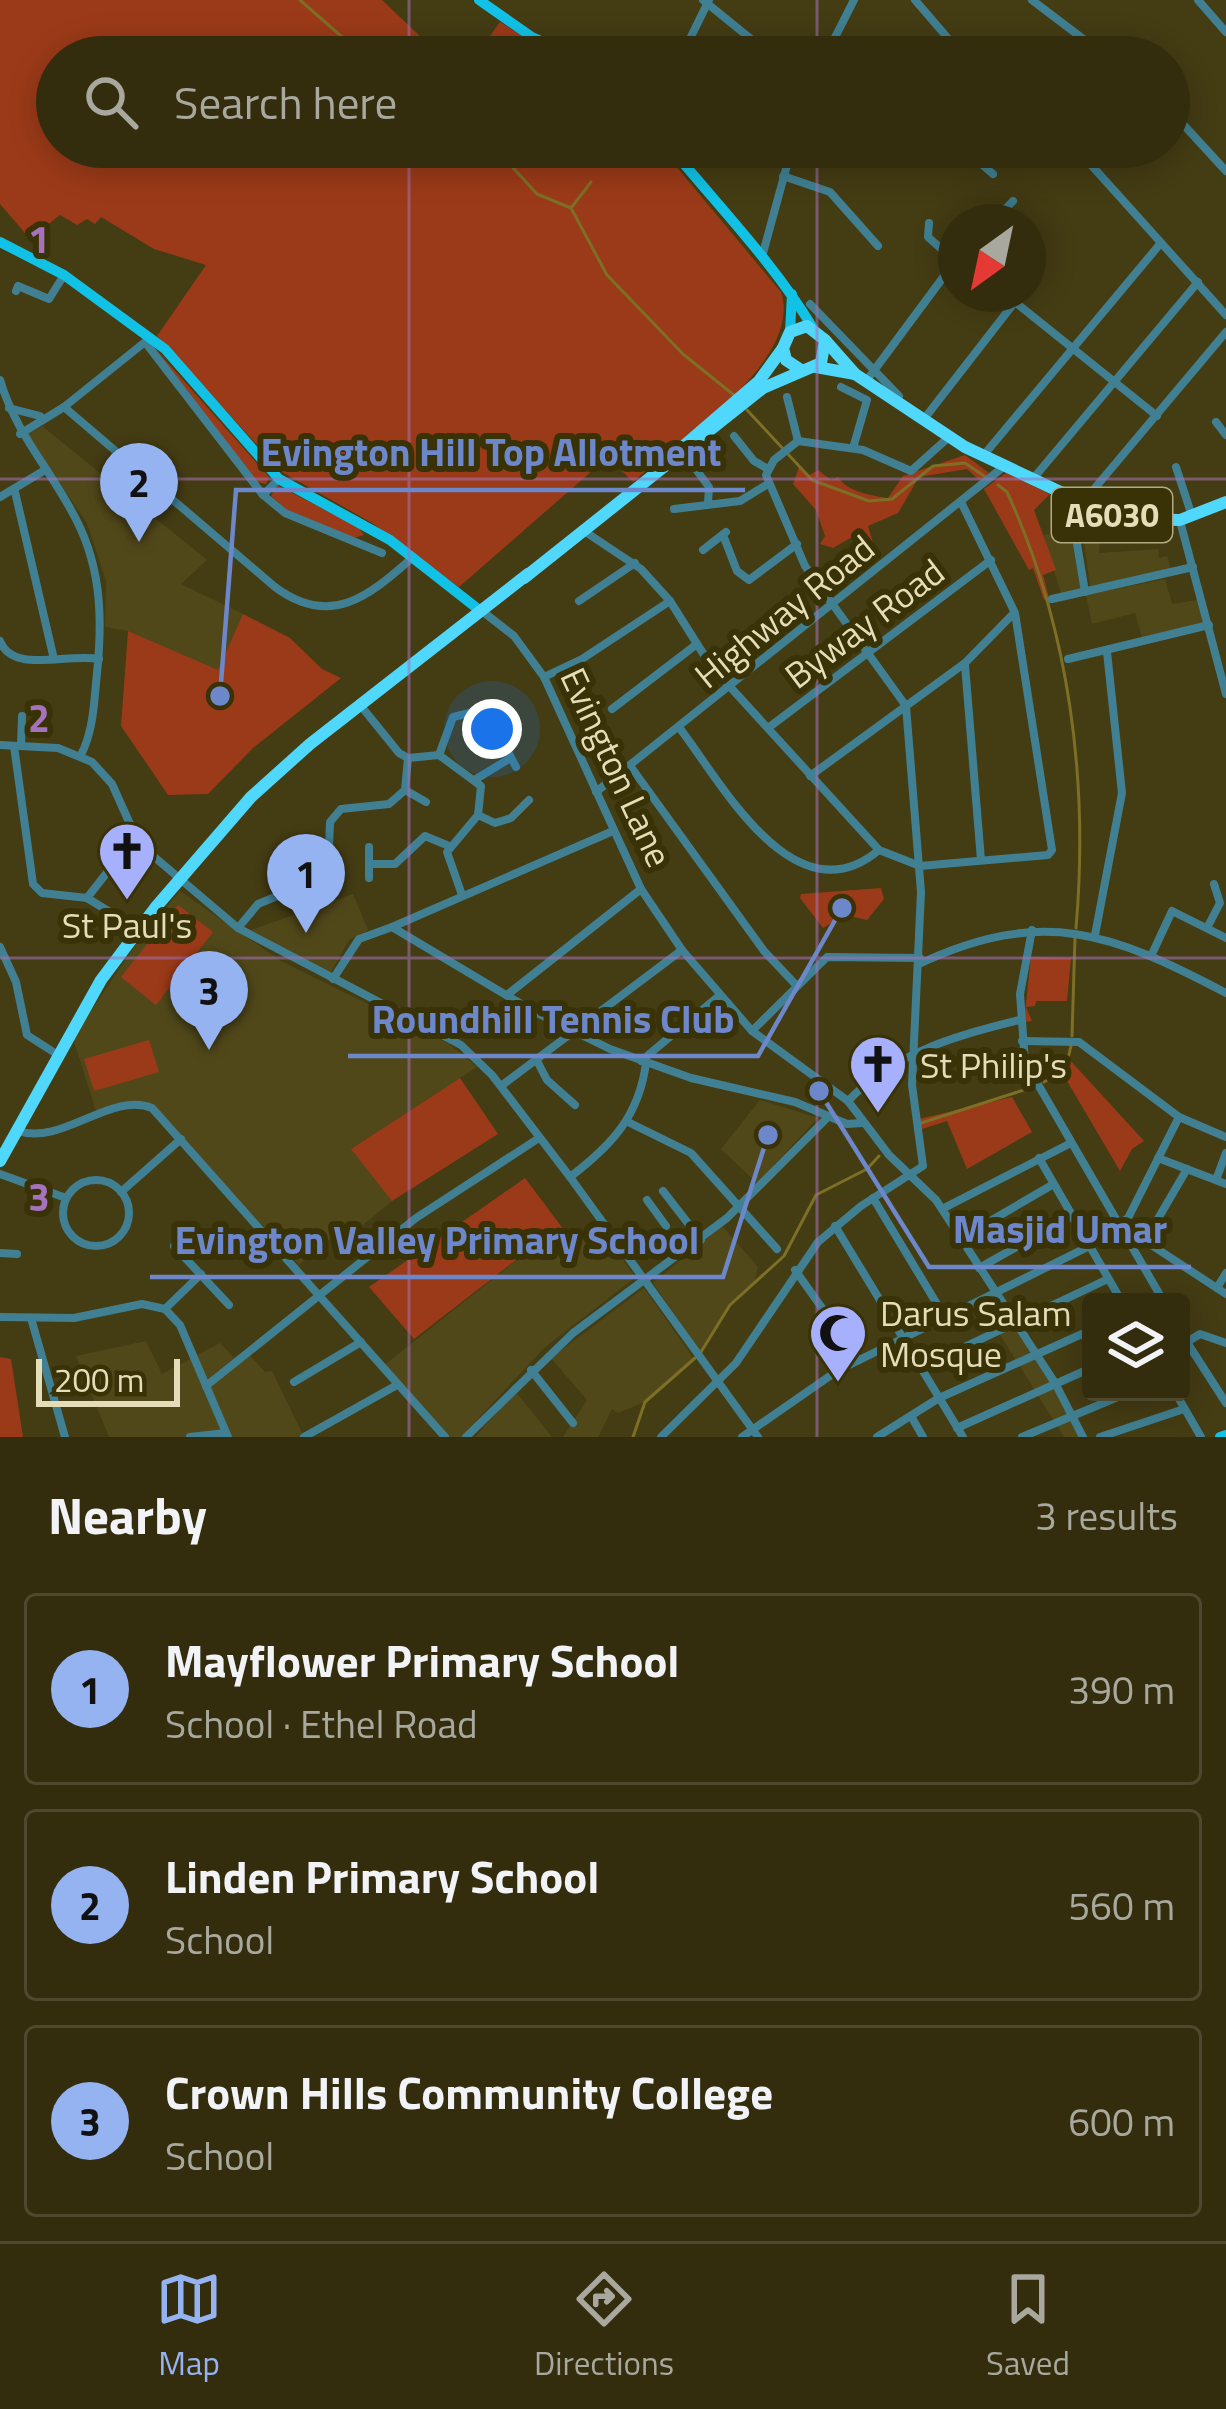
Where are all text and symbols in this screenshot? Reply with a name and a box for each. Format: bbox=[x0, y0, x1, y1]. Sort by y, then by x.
search box bbox=[36, 36, 1190, 168]
text: Search here bbox=[174, 68, 397, 136]
icon: search bbox=[78, 69, 144, 135]
north arrow bbox=[938, 204, 1046, 312]
text: 1 bbox=[28, 209, 50, 268]
callout: Evington Hill Top Allotment bbox=[236, 415, 745, 490]
text: Evington Hill Top Allotment bbox=[261, 422, 721, 481]
pin: 2 bbox=[100, 443, 178, 542]
road number: A6030 bbox=[1052, 488, 1172, 542]
street label: Highway Road bbox=[682, 521, 886, 701]
street label: Byway Road bbox=[772, 545, 956, 701]
street label: Evington Lane bbox=[547, 658, 687, 876]
text: 2 bbox=[28, 688, 50, 747]
your location bbox=[462, 699, 522, 759]
church icon: St Paul's bbox=[96, 820, 158, 902]
pin: 1 bbox=[267, 834, 345, 933]
place label: St Paul's bbox=[62, 897, 192, 952]
pin: 3 bbox=[170, 951, 248, 1050]
callout: Roundhill Tennis Club bbox=[348, 981, 758, 1056]
text: Roundhill Tennis Club bbox=[372, 989, 734, 1048]
church icon: St Philip's bbox=[847, 1033, 909, 1115]
place label: St Philip's bbox=[920, 1037, 1067, 1092]
text: 3 bbox=[28, 1167, 50, 1226]
callout: Masjid Umar bbox=[929, 1192, 1191, 1267]
text: Masjid Umar bbox=[953, 1199, 1167, 1258]
callout: Evington Valley Primary School bbox=[150, 1202, 723, 1277]
text: Evington Valley Primary School bbox=[175, 1210, 699, 1269]
place label: Darus Salam Mosque bbox=[880, 1285, 1071, 1381]
map controls bbox=[1082, 1293, 1190, 1401]
button: layers bbox=[1082, 1293, 1190, 1401]
mosque icon: Darus Salam Mosque bbox=[807, 1302, 869, 1384]
scale bar bbox=[36, 1353, 180, 1406]
text: 200 m bbox=[54, 1355, 144, 1405]
text: Nearby bbox=[48, 1476, 207, 1554]
text: 3 results bbox=[1035, 1486, 1178, 1545]
text: Mayflower Primary School bbox=[165, 1626, 680, 1694]
text: 1 bbox=[79, 1660, 101, 1719]
text: 390 m bbox=[1068, 1660, 1175, 1719]
text: School · Ethel Road bbox=[165, 1694, 478, 1753]
text: Linden Primary School bbox=[165, 1842, 599, 1910]
text: 2 bbox=[79, 1876, 101, 1935]
text: 560 m bbox=[1068, 1876, 1175, 1935]
text: School bbox=[165, 1910, 274, 1969]
text: Crown Hills Community College bbox=[165, 2058, 773, 2126]
text: 3 bbox=[79, 2092, 101, 2151]
text: 600 m bbox=[1068, 2092, 1175, 2151]
text: School bbox=[165, 2126, 274, 2185]
tab: Map bbox=[156, 2266, 222, 2388]
tab: Directions bbox=[534, 2266, 674, 2388]
tab: Saved bbox=[986, 2266, 1070, 2388]

